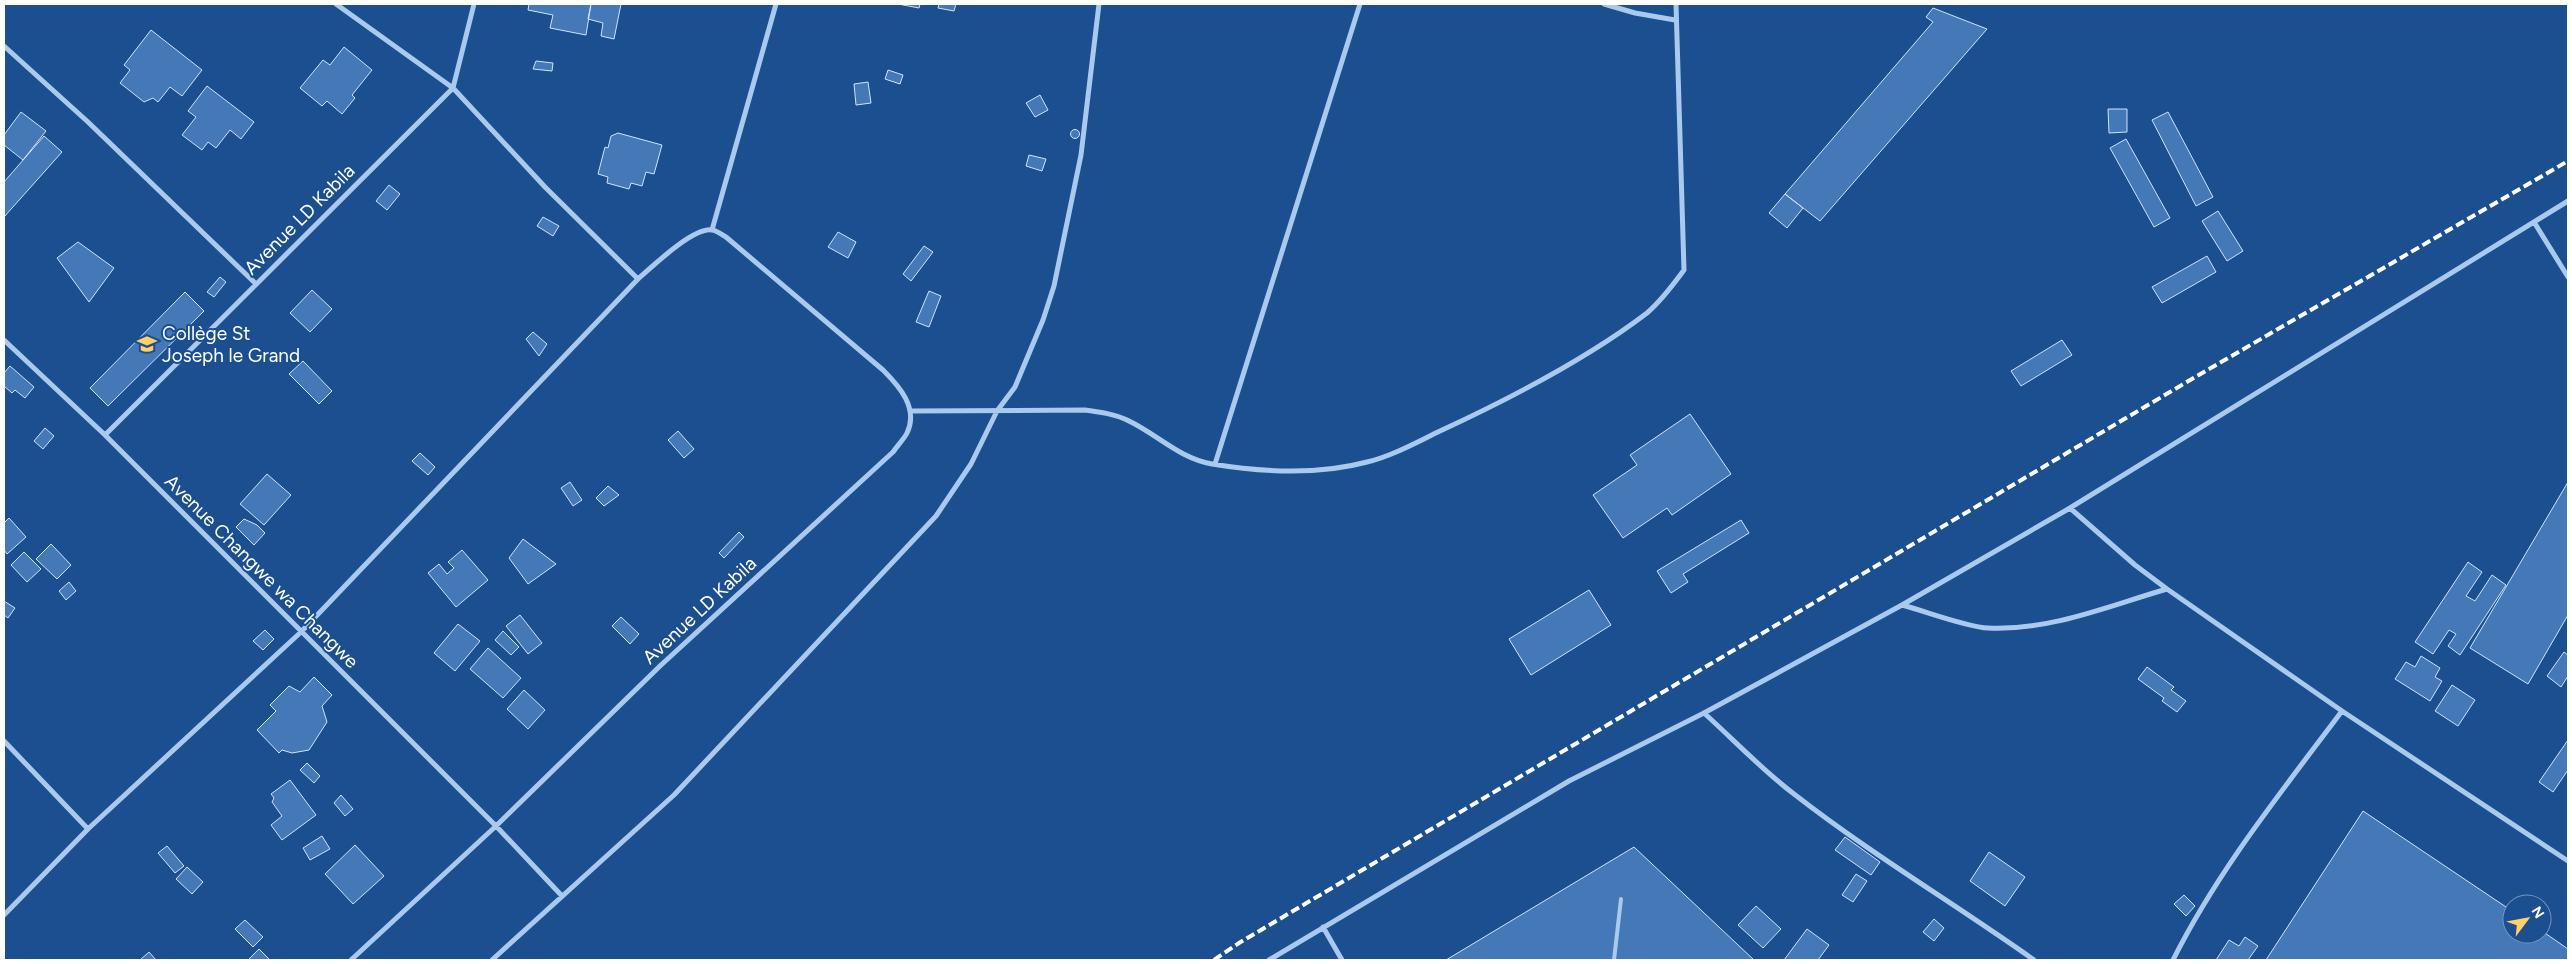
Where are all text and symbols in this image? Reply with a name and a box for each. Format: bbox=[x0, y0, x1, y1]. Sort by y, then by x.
street label: Avenue LD Kabila bbox=[239, 159, 360, 280]
place label: Collège St Joseph le Grand bbox=[162, 322, 300, 367]
school or university icon: Collège St Joseph le Grand bbox=[136, 333, 158, 355]
street label: Avenue Changwe wa Changwe bbox=[160, 470, 363, 673]
street label: Avenue LD Kabila bbox=[638, 552, 761, 669]
north arrow bbox=[2502, 894, 2552, 944]
text: N bbox=[2528, 903, 2548, 921]

